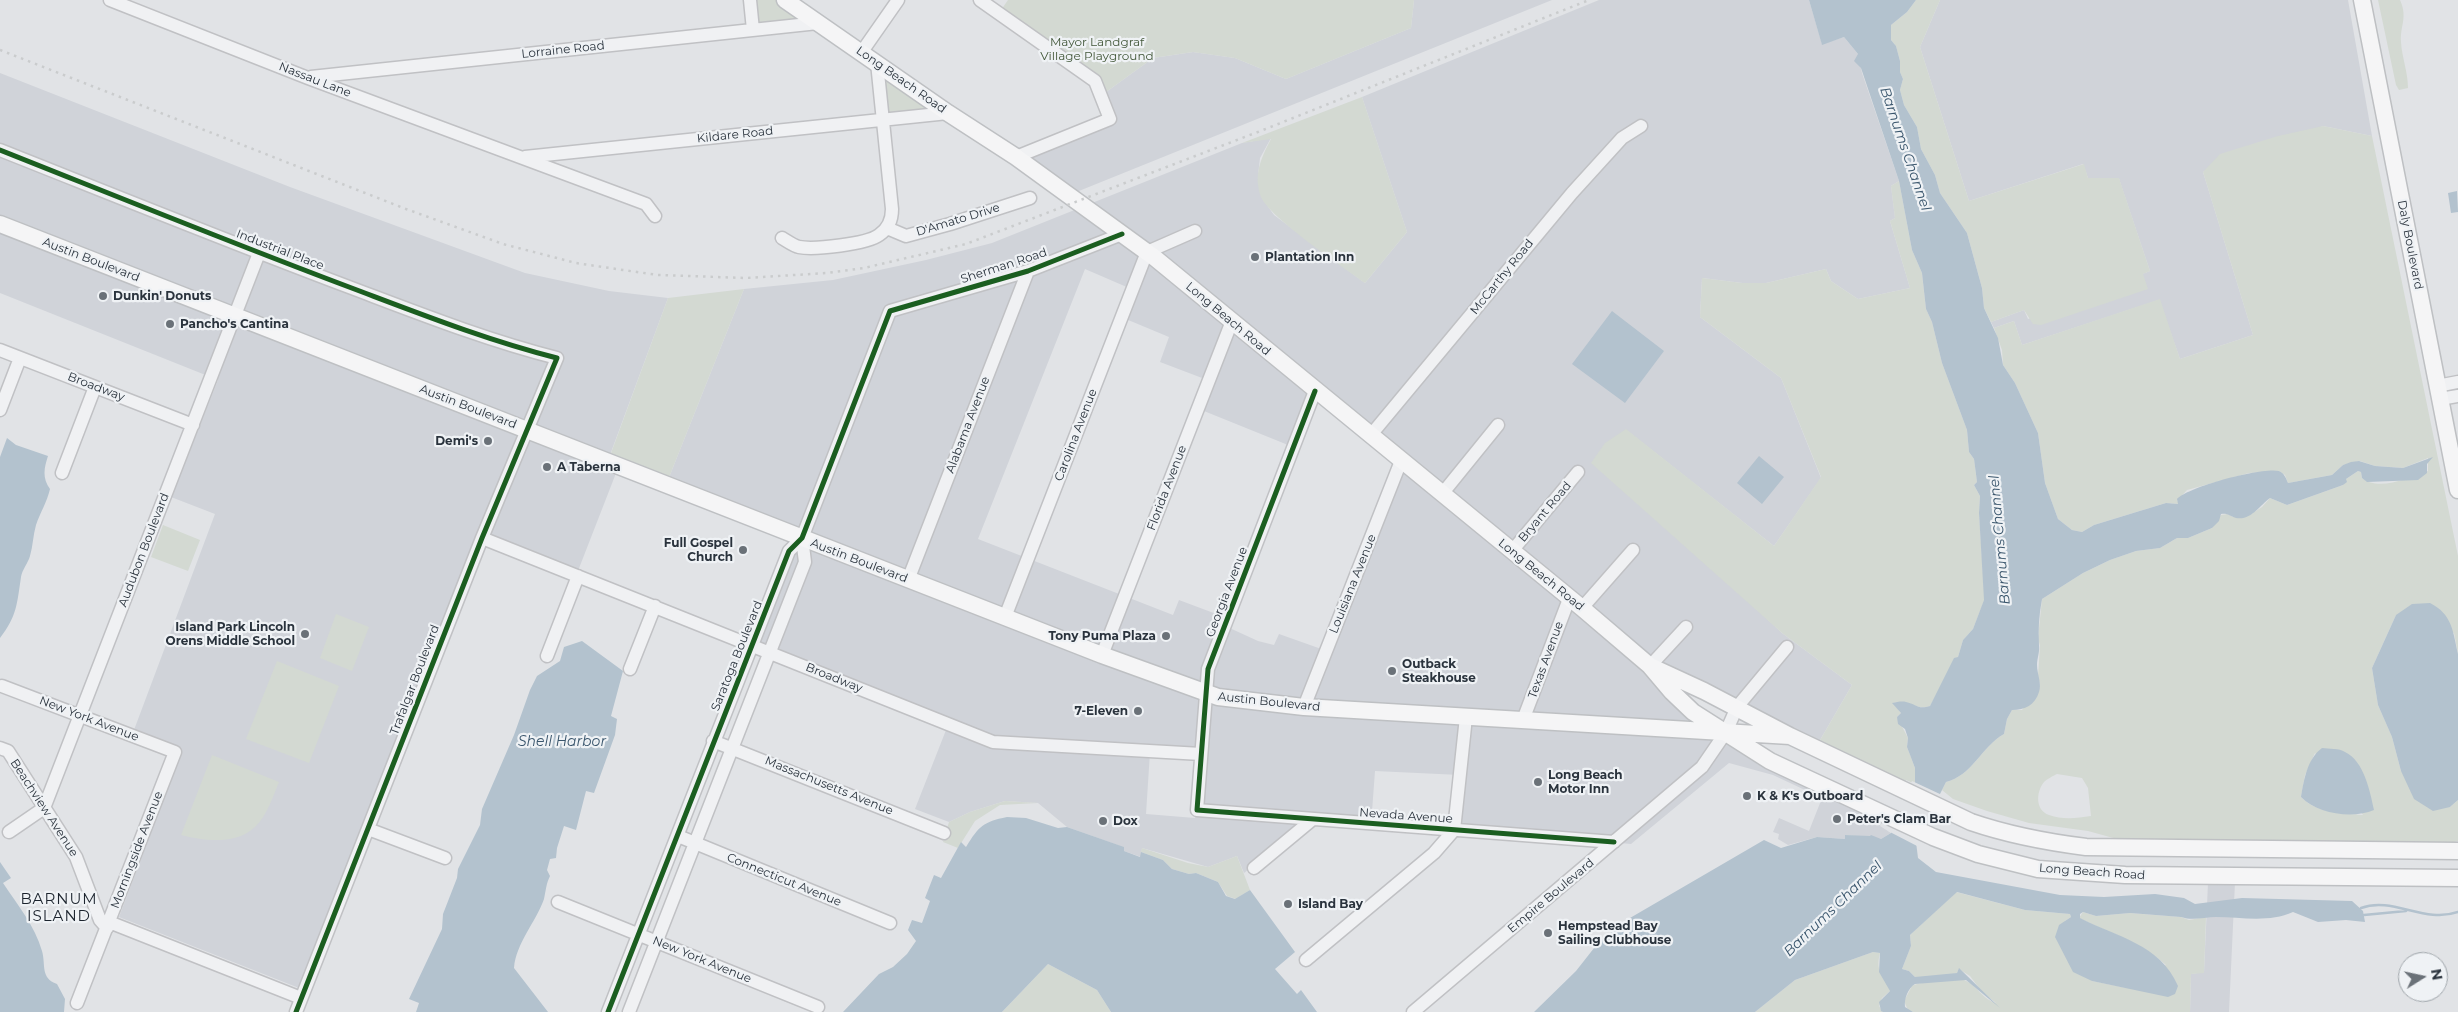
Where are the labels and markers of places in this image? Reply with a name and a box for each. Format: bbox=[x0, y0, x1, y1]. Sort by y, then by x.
place label: Plantation Inn bbox=[1265, 250, 1354, 264]
marker: Plantation Inn bbox=[1249, 251, 1261, 263]
place label: Dunkin' Donuts bbox=[113, 289, 211, 303]
marker: Dunkin' Donuts bbox=[97, 290, 109, 302]
place label: Pancho's Cantina bbox=[180, 317, 289, 331]
marker: Pancho's Cantina bbox=[164, 318, 176, 330]
place label: Demi's bbox=[435, 434, 478, 448]
marker: Demi's bbox=[482, 435, 494, 447]
place label: A Taberna bbox=[557, 460, 621, 474]
marker: A Taberna bbox=[541, 461, 553, 473]
place label: Full Gospel Church bbox=[664, 536, 733, 564]
marker: Full Gospel Church bbox=[737, 544, 749, 556]
place label: Island Park Lincoln Orens Middle School bbox=[166, 620, 295, 648]
marker: Island Park Lincoln Orens Middle School bbox=[299, 628, 311, 640]
place label: Tony Puma Plaza bbox=[1048, 629, 1156, 643]
marker: Tony Puma Plaza bbox=[1160, 630, 1172, 642]
place label: Outback Steakhouse bbox=[1402, 657, 1476, 685]
marker: Outback Steakhouse bbox=[1386, 665, 1398, 677]
place label: 7-Eleven bbox=[1075, 704, 1128, 718]
marker: 7-Eleven bbox=[1132, 705, 1144, 717]
place label: Long Beach Motor Inn bbox=[1548, 768, 1623, 796]
marker: Long Beach Motor Inn bbox=[1532, 776, 1544, 788]
place label: K & K's Outboard bbox=[1757, 789, 1863, 803]
marker: K & K's Outboard bbox=[1741, 790, 1753, 802]
place label: Peter's Clam Bar bbox=[1847, 812, 1951, 826]
marker: Peter's Clam Bar bbox=[1831, 813, 1843, 825]
place label: Dox bbox=[1113, 814, 1138, 828]
marker: Dox bbox=[1097, 815, 1109, 827]
place label: Island Bay bbox=[1298, 897, 1363, 911]
marker: Island Bay bbox=[1282, 898, 1294, 910]
place label: Hempstead Bay Sailing Clubhouse bbox=[1558, 919, 1671, 947]
marker: Hempstead Bay Sailing Clubhouse bbox=[1542, 927, 1554, 939]

